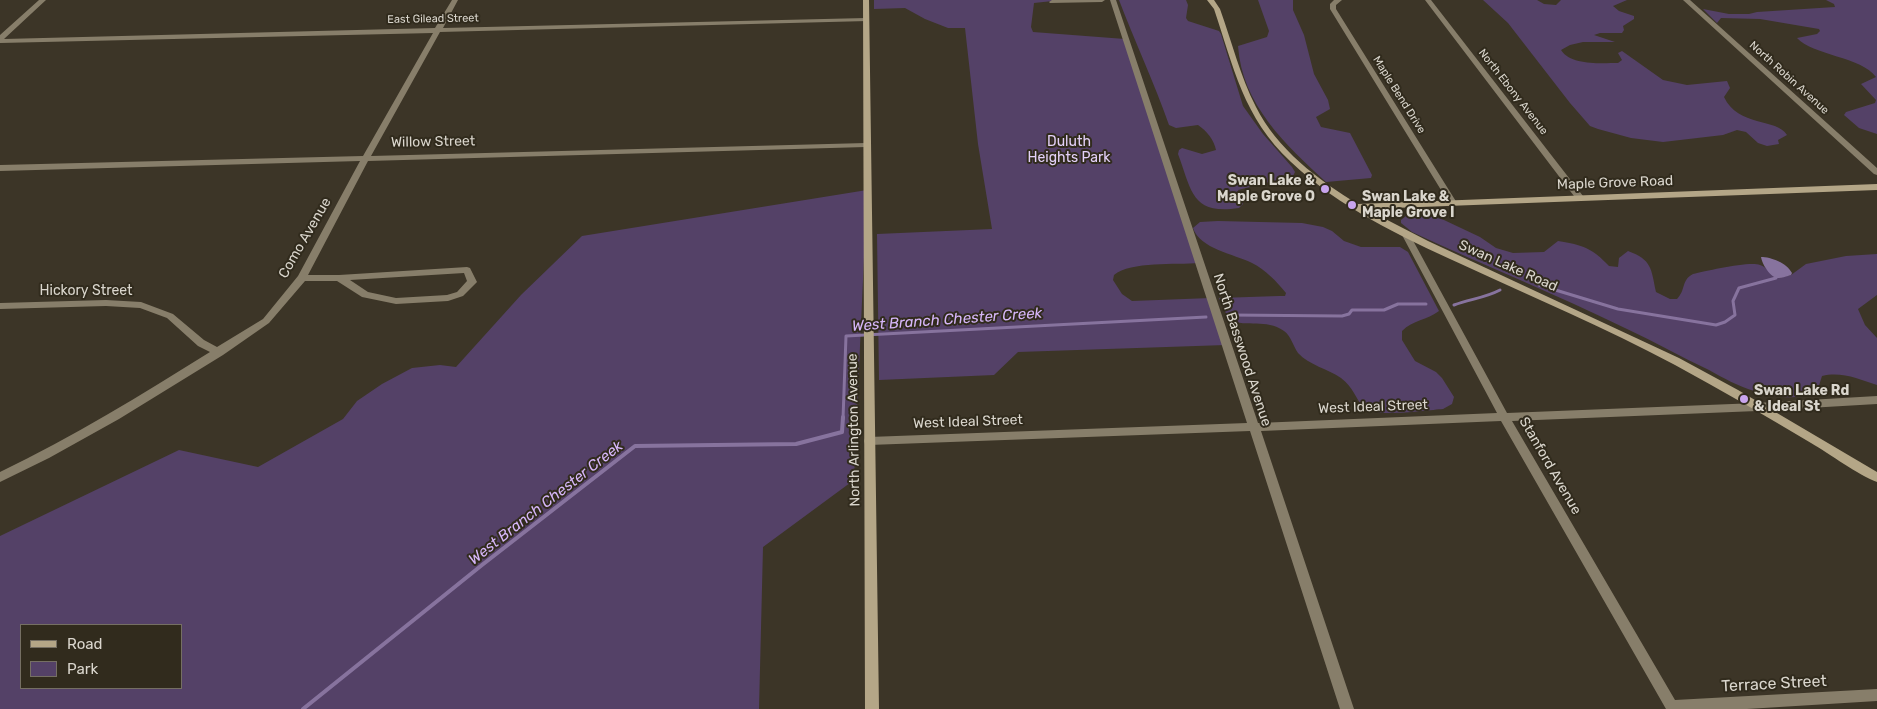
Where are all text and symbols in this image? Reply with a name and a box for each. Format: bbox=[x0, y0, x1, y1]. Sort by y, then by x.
street label: East Gilead Street bbox=[387, 12, 479, 26]
street label: North Robin Avenue bbox=[1747, 39, 1831, 117]
street label: North Ebony Avenue bbox=[1475, 47, 1551, 137]
street label: Maple Bend Drive bbox=[1370, 54, 1428, 136]
street label: Willow Street bbox=[391, 133, 475, 151]
park label: Duluth Heights Park bbox=[1027, 134, 1111, 166]
place label: Swan Lake & Maple Grove O bbox=[1217, 173, 1315, 206]
street label: Maple Grove Road bbox=[1557, 173, 1673, 193]
marker: Swan Lake & Maple Grove O bbox=[1319, 183, 1331, 195]
place label: Swan Lake & Maple Grove I bbox=[1362, 189, 1455, 222]
street label: Como Avenue bbox=[275, 195, 335, 281]
marker: Swan Lake & Maple Grove I bbox=[1346, 199, 1358, 211]
street label: Swan Lake Road bbox=[1456, 237, 1560, 295]
street label: North Basswood Avenue bbox=[1209, 272, 1275, 428]
street label: Hickory Street bbox=[40, 283, 132, 299]
water label: West Branch Chester Creek bbox=[851, 304, 1043, 336]
street label: North Arlington Avenue bbox=[844, 353, 864, 507]
place label: Swan Lake Rd & Ideal St bbox=[1754, 383, 1849, 416]
marker: Swan Lake Rd & Ideal St bbox=[1738, 393, 1750, 405]
street label: West Ideal Street bbox=[1318, 397, 1428, 417]
street label: West Ideal Street bbox=[913, 412, 1023, 432]
street label: Stanford Avenue bbox=[1515, 414, 1585, 518]
water label: West Branch Chester Creek bbox=[465, 437, 627, 569]
legend bbox=[20, 624, 182, 689]
text: Road bbox=[67, 635, 103, 653]
text: Park bbox=[67, 660, 98, 678]
street label: Terrace Street bbox=[1721, 672, 1827, 696]

